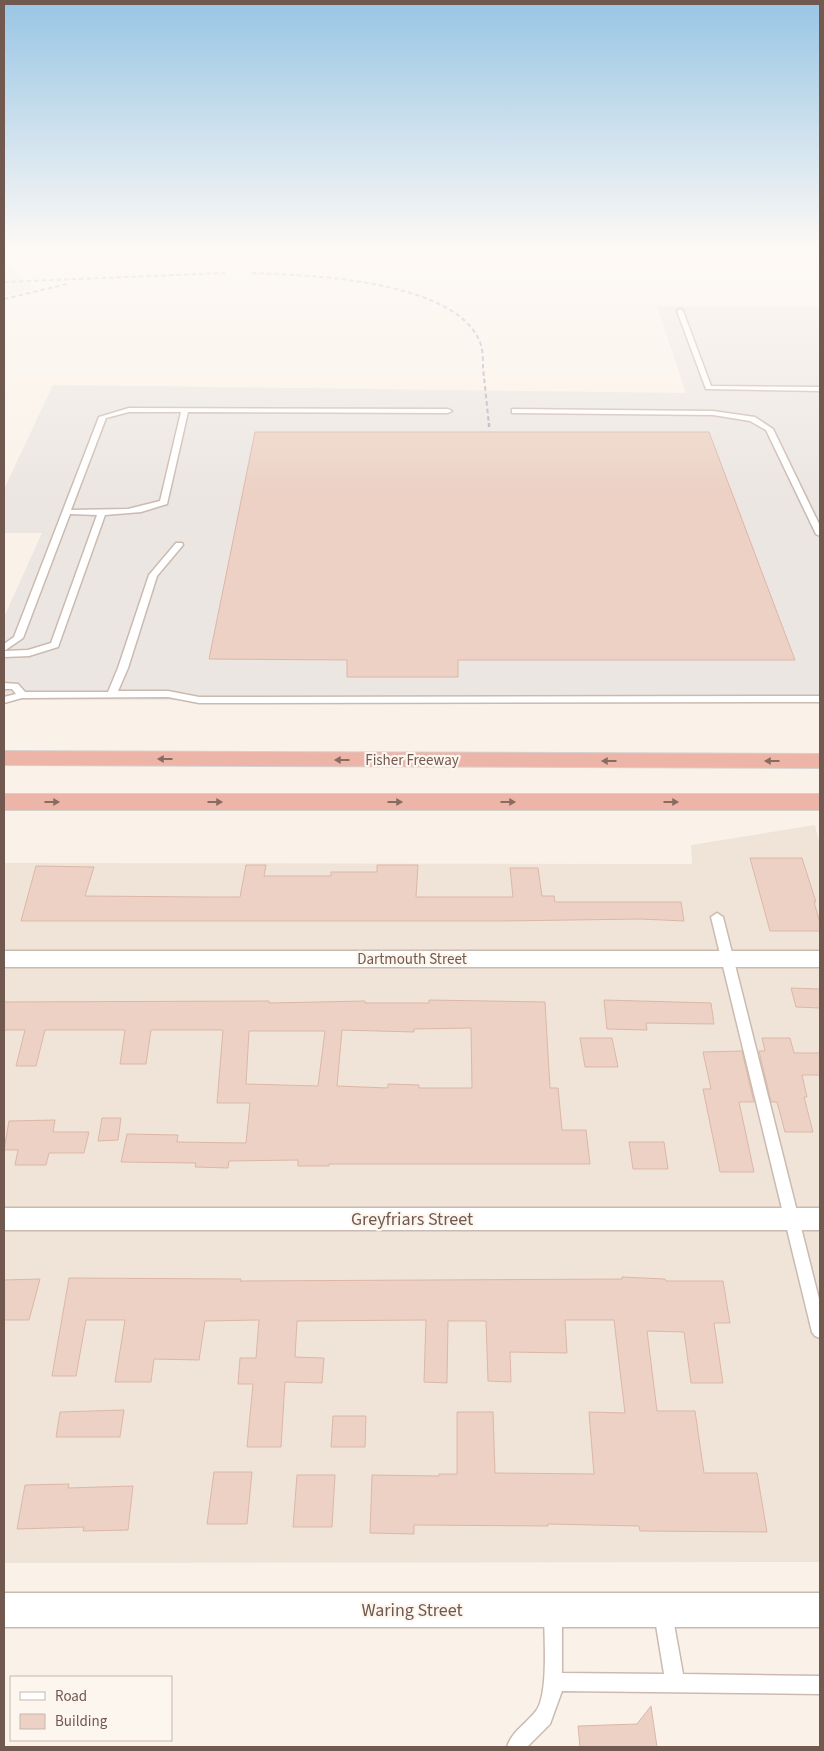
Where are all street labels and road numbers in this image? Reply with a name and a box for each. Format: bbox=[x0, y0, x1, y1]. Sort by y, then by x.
street label: Fisher Freeway bbox=[365, 750, 459, 771]
street label: Dartmouth Street bbox=[357, 949, 467, 970]
street label: Greyfriars Street bbox=[351, 1207, 473, 1232]
street label: Waring Street bbox=[361, 1598, 463, 1623]

